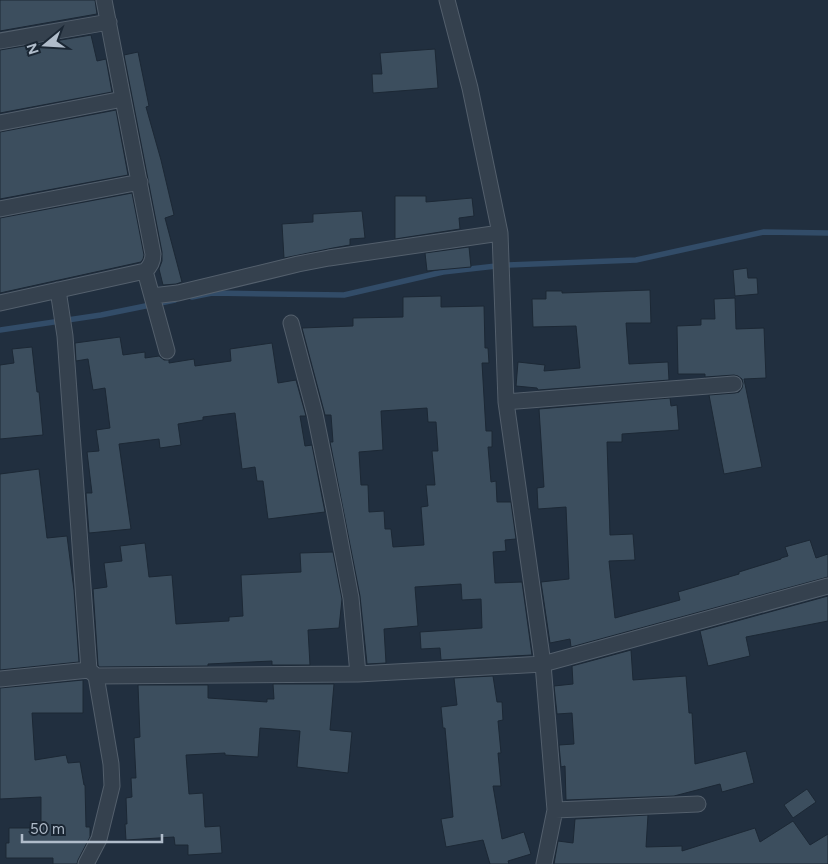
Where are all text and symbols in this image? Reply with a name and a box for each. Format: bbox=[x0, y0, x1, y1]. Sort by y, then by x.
north arrow bbox=[20, 20, 70, 70]
text: N bbox=[23, 41, 43, 57]
scale bar bbox=[22, 812, 162, 844]
text: 50 m bbox=[30, 820, 65, 838]

